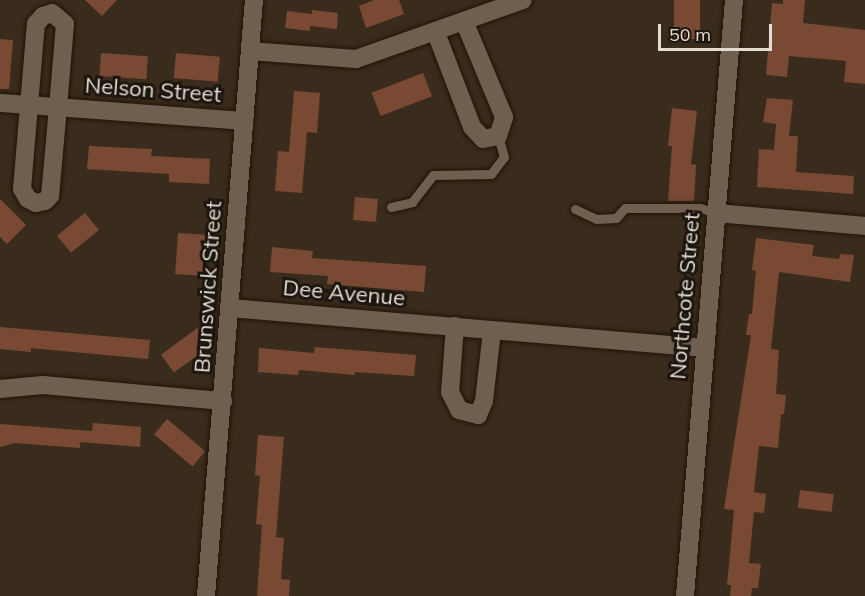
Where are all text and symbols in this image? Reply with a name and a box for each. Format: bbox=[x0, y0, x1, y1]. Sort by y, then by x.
scale bar bbox=[661, 12, 775, 50]
text: 50 m bbox=[669, 23, 711, 46]
street label: Nelson Street bbox=[84, 72, 222, 108]
street label: Brunswick Street bbox=[189, 200, 227, 374]
street label: Northcote Street bbox=[665, 211, 705, 381]
street label: Dee Avenue bbox=[282, 275, 406, 311]

